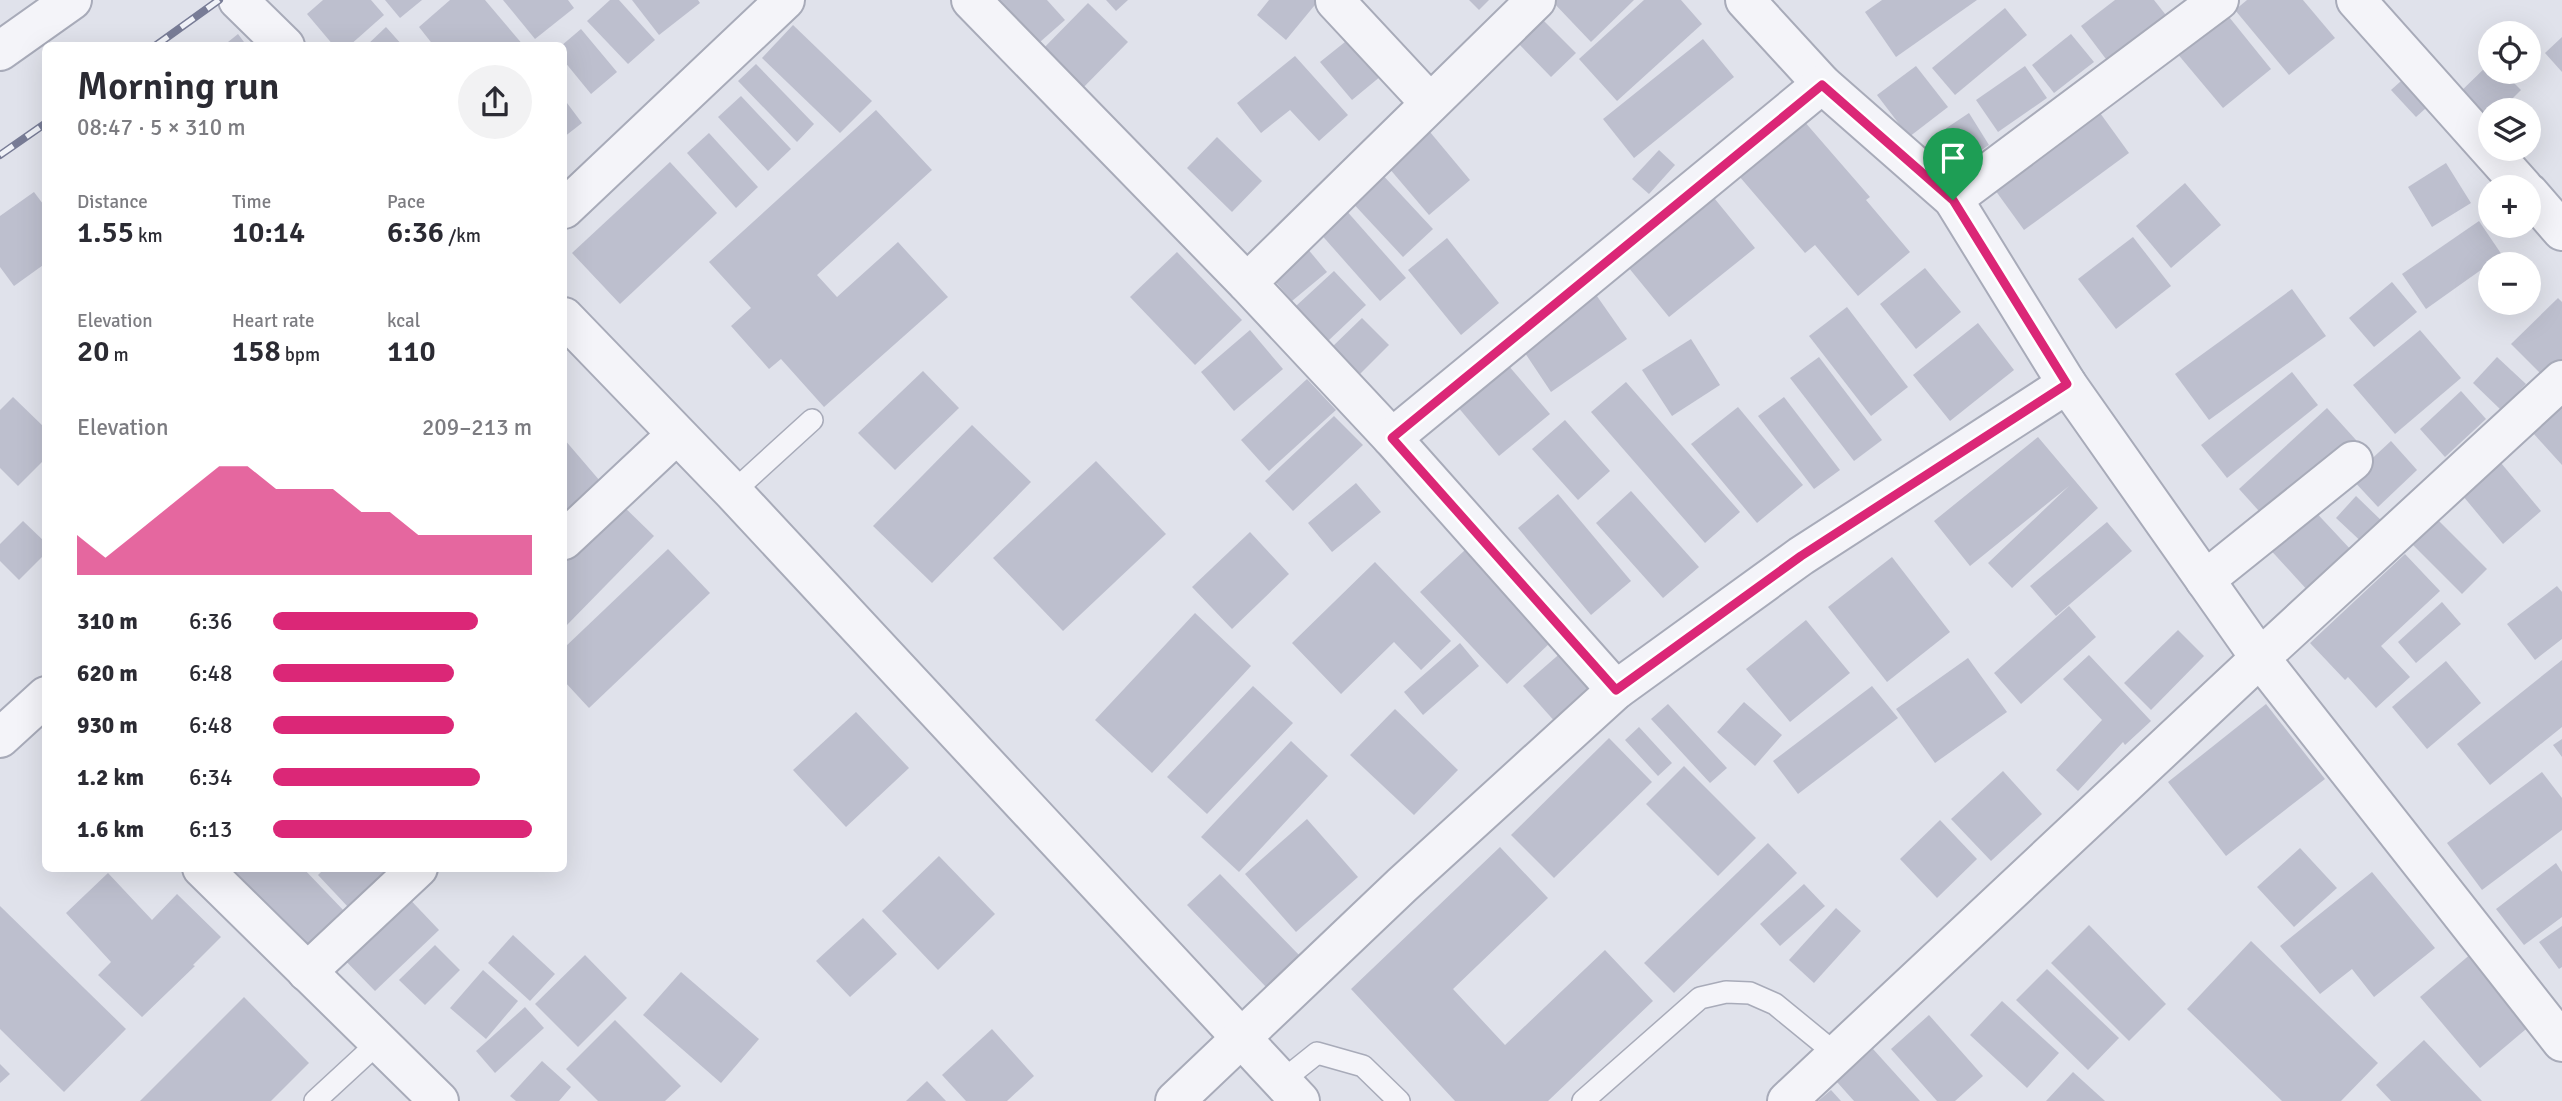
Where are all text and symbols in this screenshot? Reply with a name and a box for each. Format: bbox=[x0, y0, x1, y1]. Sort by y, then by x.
map controls bbox=[2478, 21, 2541, 315]
button: locate bbox=[2478, 21, 2541, 84]
text: Morning run bbox=[77, 63, 280, 110]
button: share bbox=[458, 65, 532, 139]
button: layers bbox=[2478, 98, 2541, 161]
text: 08:47 · 5 × 310 m bbox=[77, 113, 246, 142]
pin bbox=[1923, 128, 1983, 200]
icon: arrive bbox=[1934, 139, 1972, 177]
button: + bbox=[2478, 175, 2541, 238]
text: Distance bbox=[77, 190, 148, 214]
text: Time bbox=[232, 190, 271, 214]
text: Pace bbox=[387, 190, 425, 214]
text: 1.55 bbox=[77, 214, 134, 251]
text: 10:14 bbox=[232, 214, 305, 251]
text: 6:36 bbox=[387, 214, 444, 251]
text: km bbox=[134, 224, 163, 248]
text: /km bbox=[444, 224, 481, 248]
button: − bbox=[2478, 252, 2541, 315]
text: Elevation bbox=[77, 309, 153, 333]
text: Heart rate bbox=[232, 309, 314, 333]
text: kcal bbox=[387, 309, 420, 333]
text: 20 bbox=[77, 333, 109, 370]
text: 158 bbox=[232, 333, 281, 370]
text: 110 bbox=[387, 333, 436, 370]
text: m bbox=[109, 343, 129, 367]
text: bpm bbox=[281, 343, 320, 367]
text: Elevation bbox=[77, 413, 169, 442]
text: 209–213 m bbox=[422, 413, 532, 442]
text: 310 m bbox=[77, 607, 138, 636]
text: 6:36 bbox=[189, 607, 232, 636]
text: 620 m bbox=[77, 659, 138, 688]
text: 6:48 bbox=[189, 659, 232, 688]
text: 930 m bbox=[77, 711, 138, 740]
text: 6:48 bbox=[189, 711, 232, 740]
text: 1.2 km bbox=[77, 763, 144, 792]
text: 6:34 bbox=[189, 763, 232, 792]
text: 1.6 km bbox=[77, 815, 144, 844]
text: 6:13 bbox=[189, 815, 232, 844]

